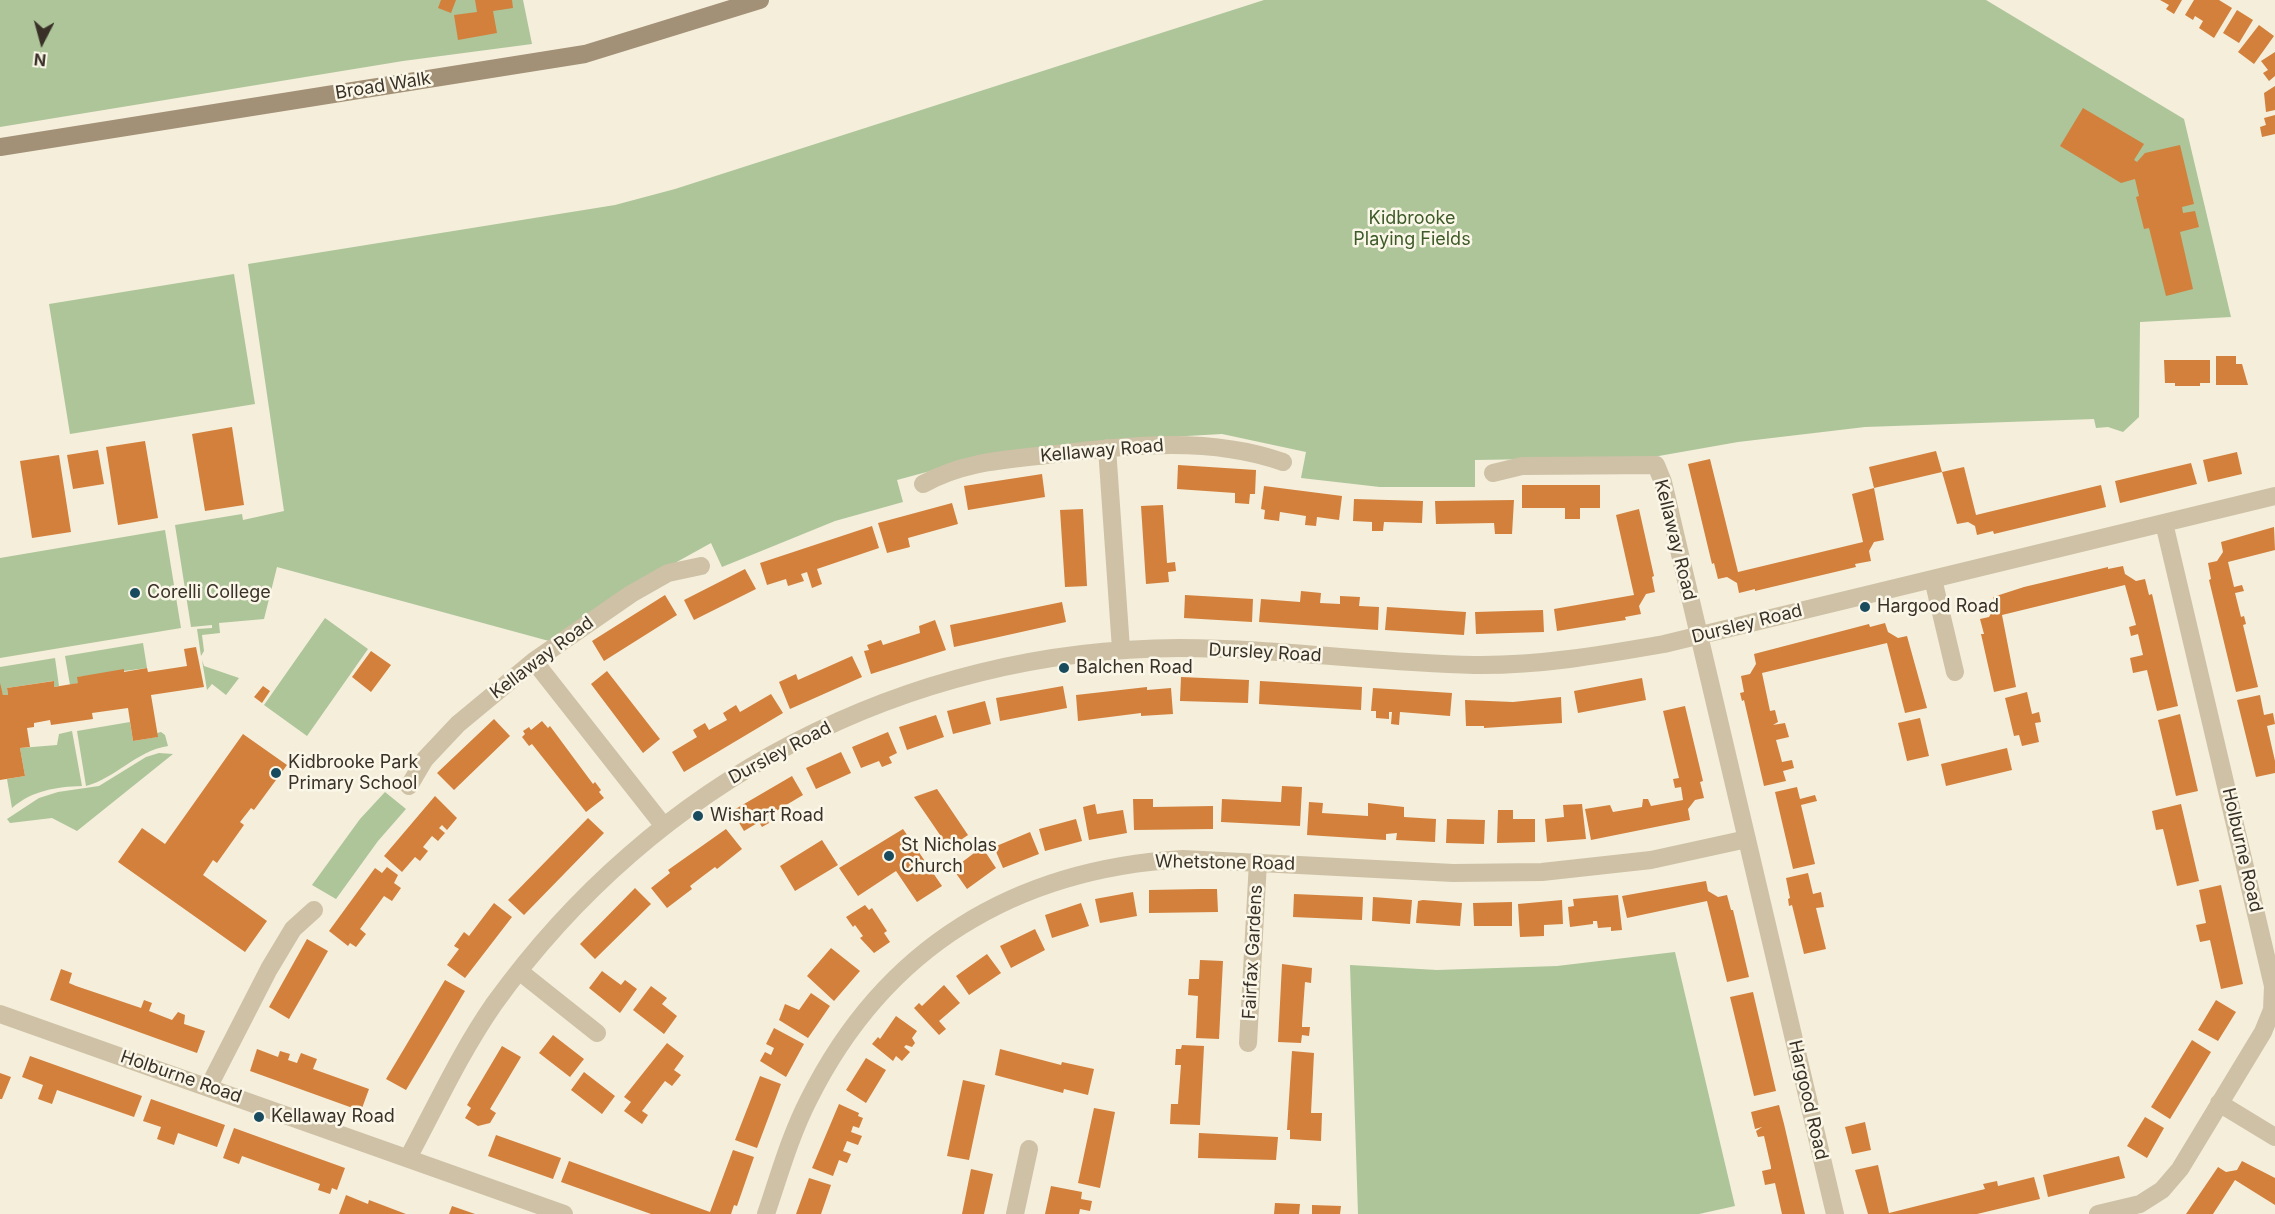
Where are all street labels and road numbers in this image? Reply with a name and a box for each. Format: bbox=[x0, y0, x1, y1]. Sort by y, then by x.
street label: Broad Walk bbox=[334, 68, 432, 104]
street label: Kellaway Road bbox=[1039, 435, 1165, 467]
street label: Kellaway Road bbox=[1650, 477, 1700, 603]
street label: Dursley Road bbox=[1690, 600, 1804, 648]
street label: Kellaway Road bbox=[486, 612, 598, 704]
street label: Dursley Road bbox=[1208, 639, 1322, 667]
street label: Dursley Road bbox=[725, 717, 835, 789]
street label: Holburne Road bbox=[2217, 786, 2267, 914]
street label: Whetstone Road bbox=[1155, 851, 1295, 875]
street label: Fairfax Gardens bbox=[1239, 884, 1267, 1020]
street label: Hargood Road bbox=[1784, 1038, 1832, 1162]
street label: Holburne Road bbox=[118, 1046, 244, 1108]

